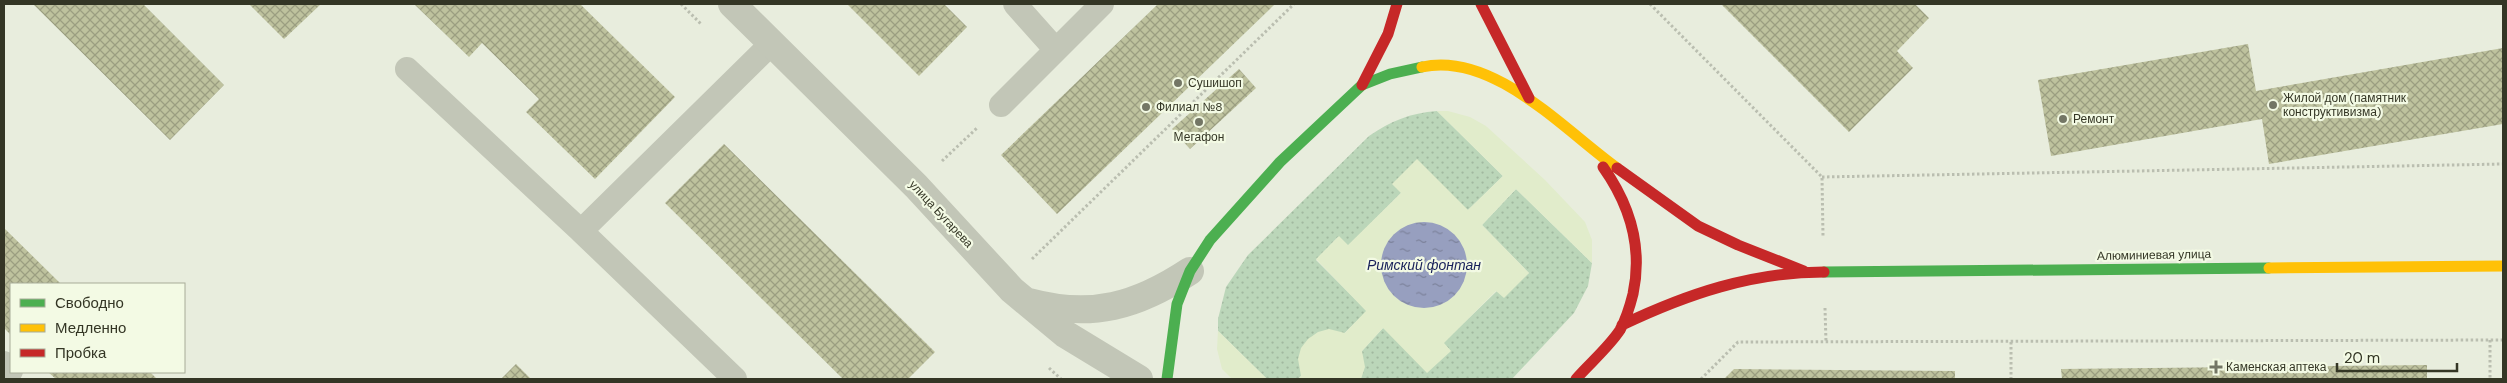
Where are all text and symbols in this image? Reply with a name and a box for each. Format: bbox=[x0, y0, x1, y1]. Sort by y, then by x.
place label: Сушишоп bbox=[1188, 75, 1242, 91]
marker: Сушишоп bbox=[1172, 77, 1184, 89]
place label: Жилой дом (памятник конструктивизма) bbox=[2283, 90, 2407, 120]
place label: Филиал №8 bbox=[1156, 99, 1223, 115]
marker: Жилой дом (памятник конструктивизма) bbox=[2267, 99, 2279, 111]
marker: Филиал №8 bbox=[1140, 101, 1152, 113]
place label: Ремонт bbox=[2073, 111, 2115, 127]
marker: Ремонт bbox=[2057, 113, 2069, 125]
marker: Мегафон bbox=[1193, 116, 1205, 128]
place label: Мегафон bbox=[1174, 129, 1224, 145]
street label: улица Бугарева bbox=[906, 177, 977, 251]
street label: Алюминиевая улица bbox=[2097, 246, 2212, 264]
water label: Римский фонтан bbox=[1367, 256, 1481, 274]
legend bbox=[10, 283, 185, 373]
text: Свободно bbox=[55, 293, 124, 313]
text: Медленно bbox=[55, 318, 126, 338]
scale bar bbox=[2337, 340, 2457, 372]
text: Пробка bbox=[55, 343, 107, 363]
text: 20 m bbox=[2344, 348, 2380, 368]
place label: Каменская аптека bbox=[2226, 359, 2327, 375]
marker: Каменская аптека bbox=[2210, 361, 2222, 373]

